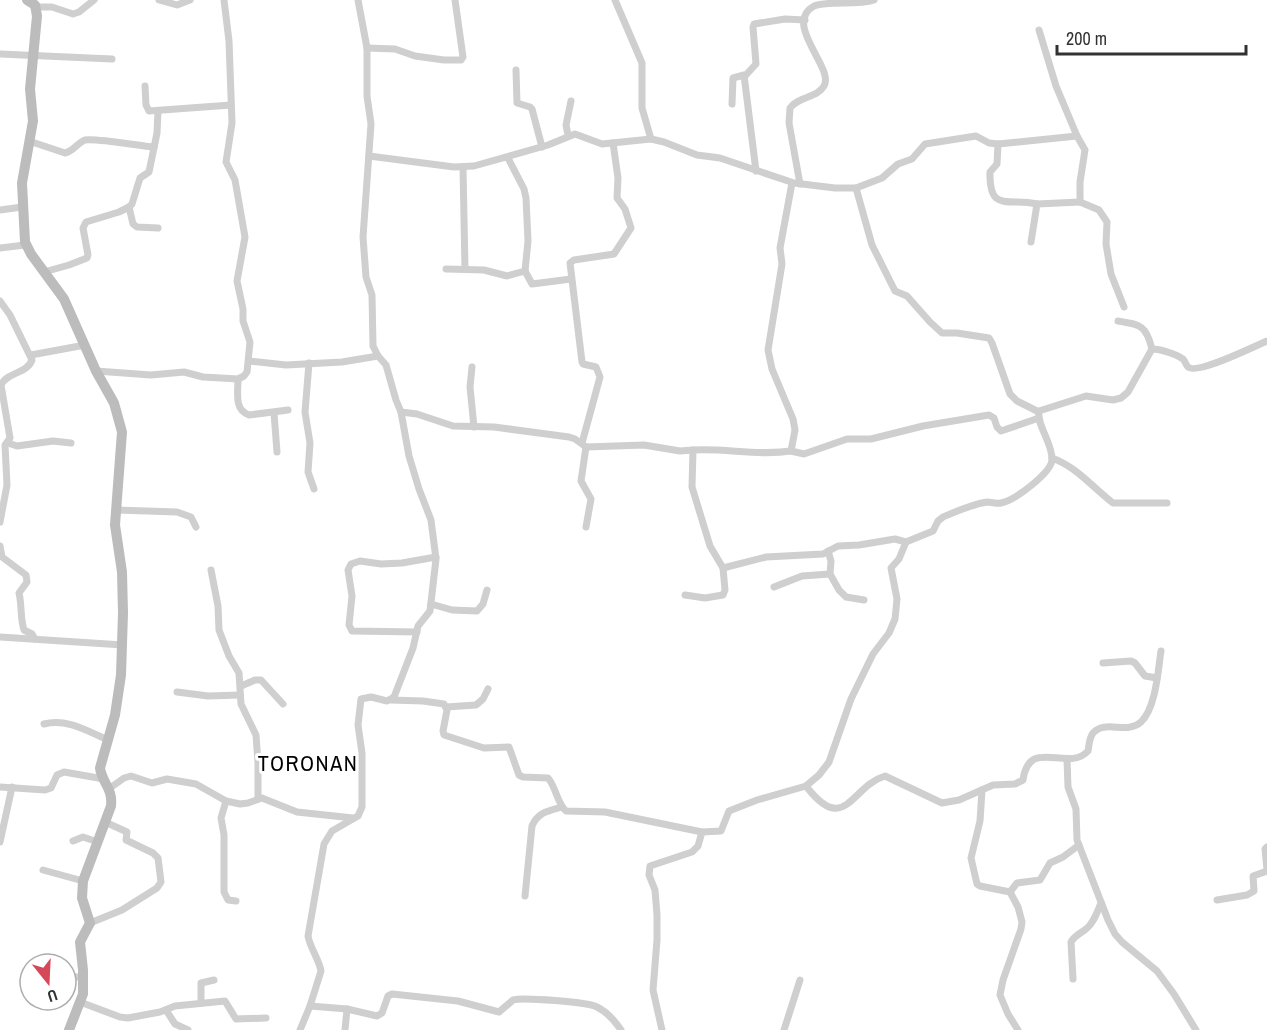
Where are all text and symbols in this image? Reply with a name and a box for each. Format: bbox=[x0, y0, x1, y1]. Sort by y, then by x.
scale bar bbox=[1057, 18, 1246, 56]
text: 200 m bbox=[1066, 26, 1107, 51]
district label: TORONAN bbox=[258, 748, 358, 778]
north arrow bbox=[18, 952, 78, 1012]
text: U bbox=[45, 984, 61, 1008]

